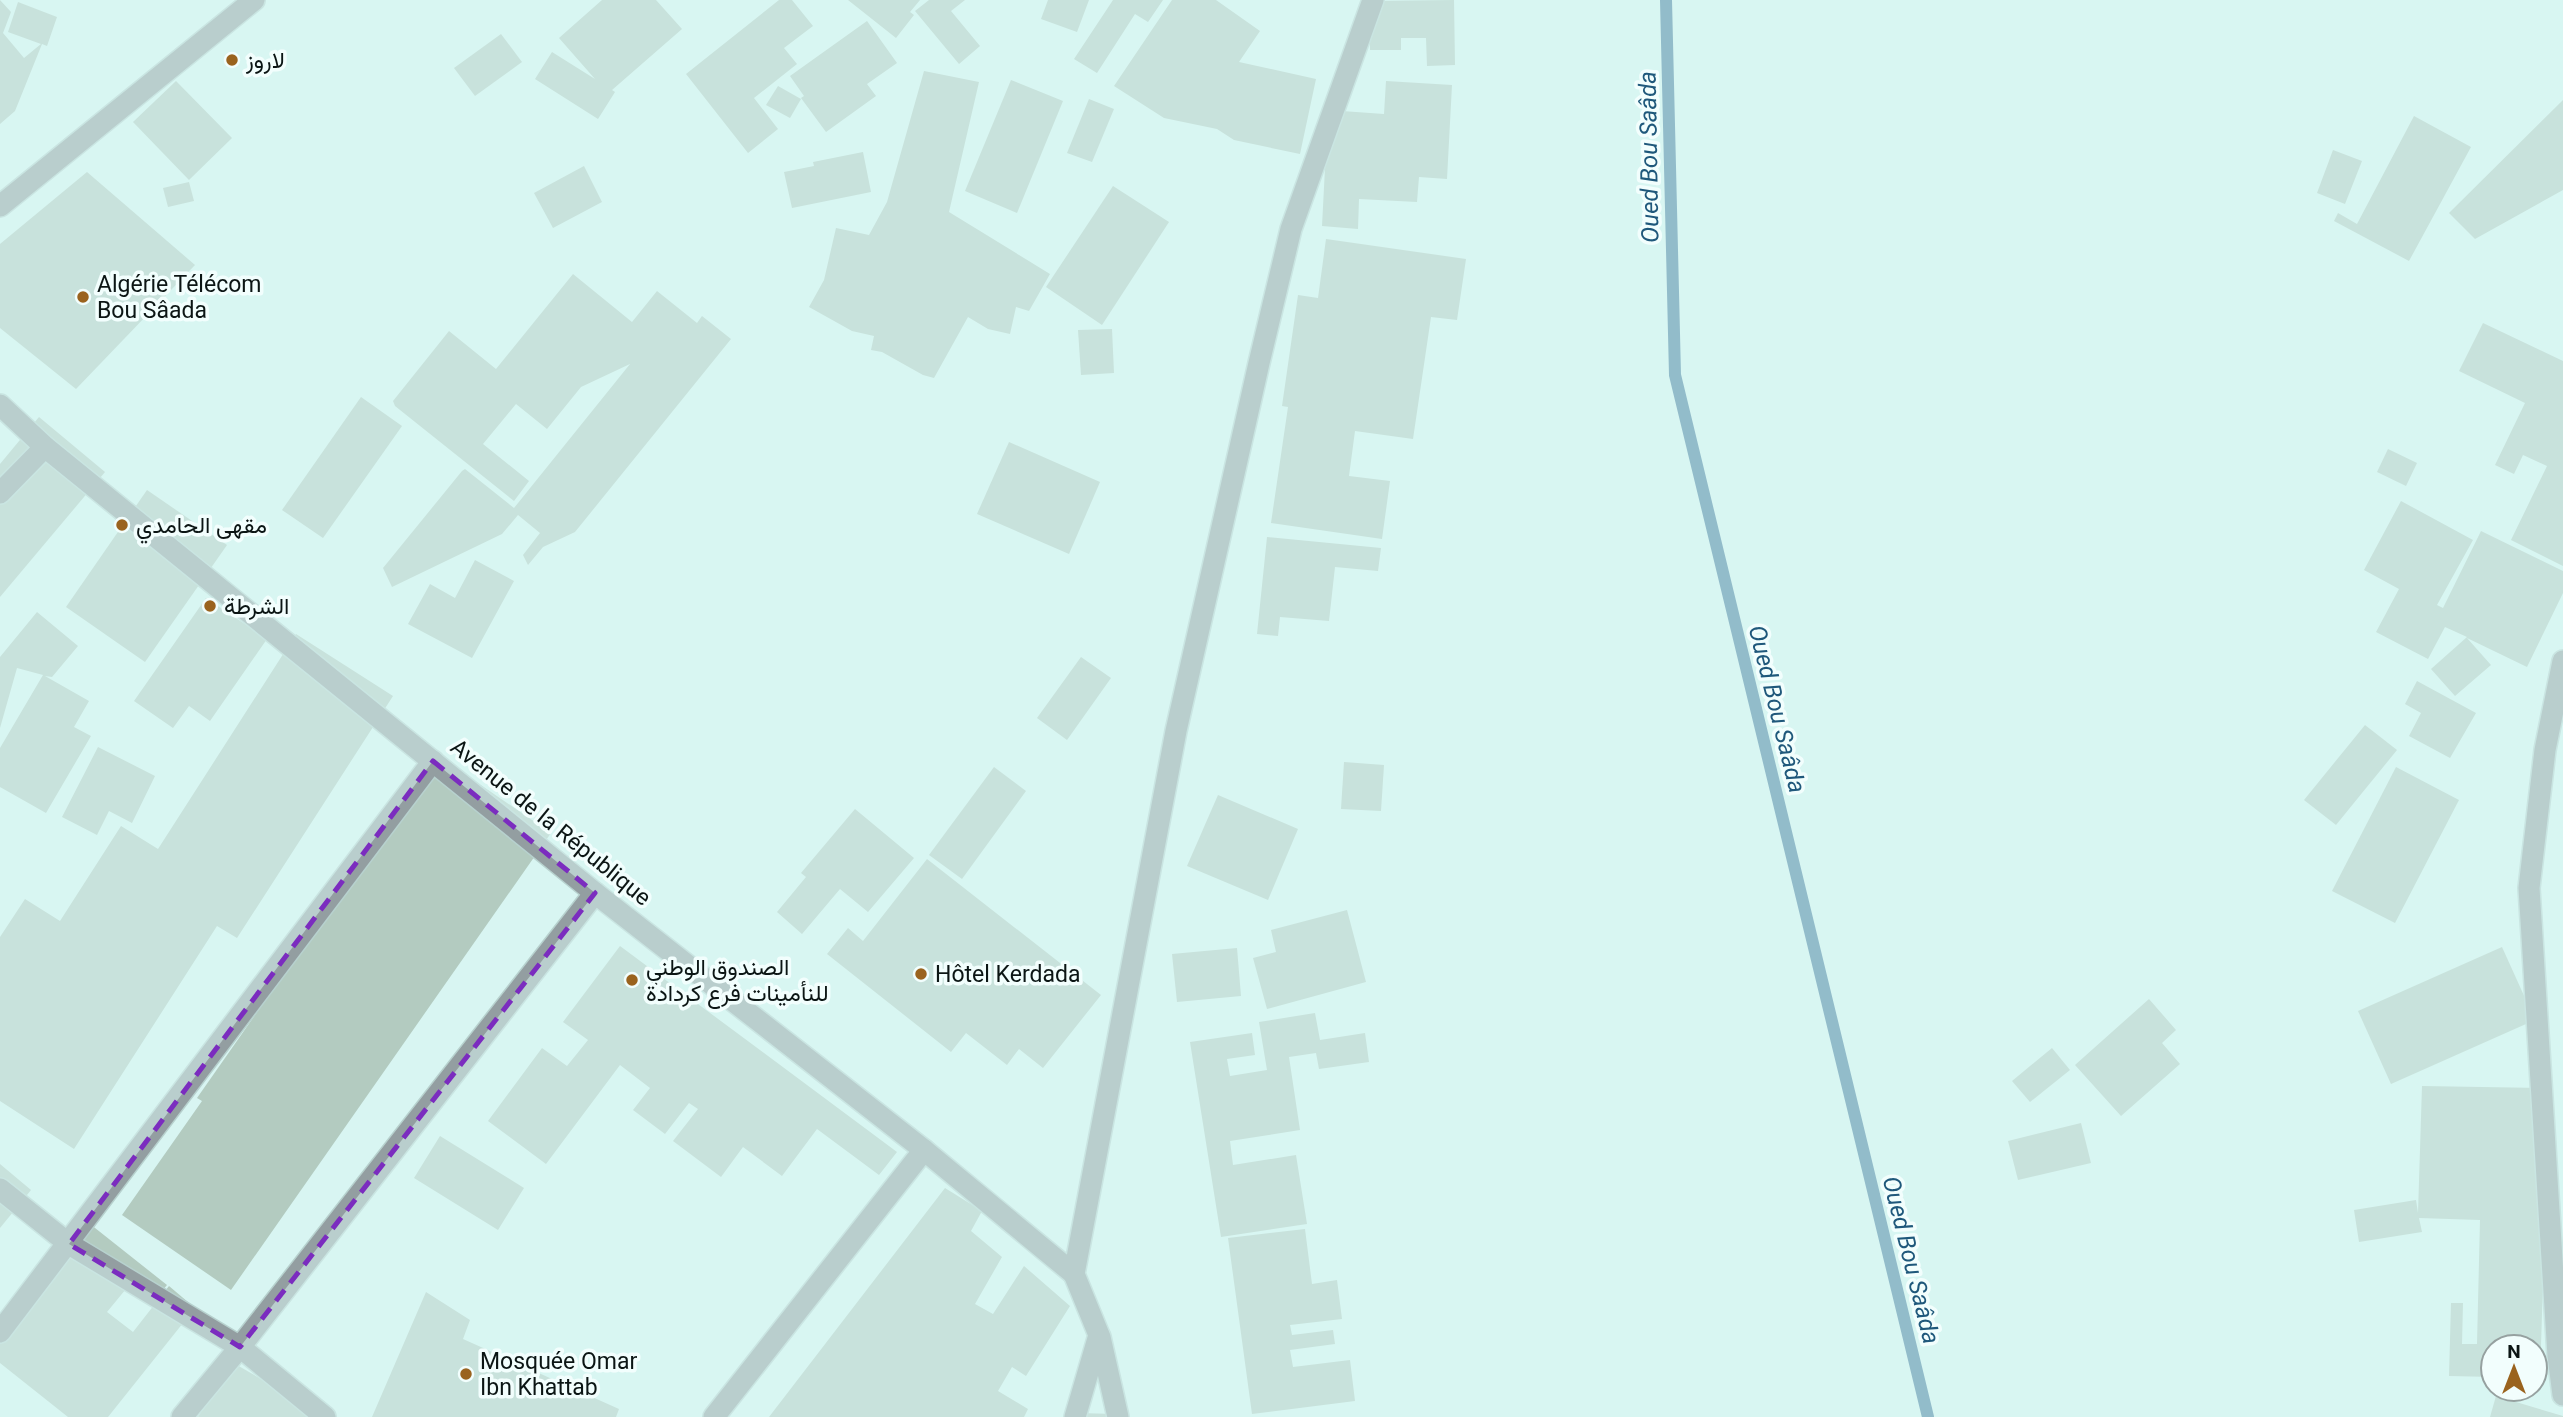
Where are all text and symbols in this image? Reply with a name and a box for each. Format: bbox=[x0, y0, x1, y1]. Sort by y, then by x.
place label: لاروز bbox=[245, 47, 285, 75]
marker: لاروز bbox=[224, 52, 240, 68]
water label: Oued Bou Saâda bbox=[1634, 71, 1664, 243]
place label: Algérie Télécom Bou Sâada bbox=[97, 271, 261, 324]
marker: Algérie Télécom Bou Sâada bbox=[75, 289, 91, 305]
place label: مقهى الحامدي bbox=[136, 512, 267, 544]
marker: مقهى الحامدي bbox=[114, 517, 130, 533]
place label: الشرطة bbox=[224, 593, 289, 621]
marker: الشرطة bbox=[202, 598, 218, 614]
water label: Oued Bou Saâda bbox=[1743, 622, 1811, 796]
street label: Avenue de la République bbox=[445, 733, 656, 911]
place label: الصندوق الوطني للنأمينات فرع كردادة bbox=[646, 954, 829, 1009]
place label: Hôtel Kerdada bbox=[935, 961, 1080, 988]
marker: Hôtel Kerdada bbox=[913, 966, 929, 982]
marker: الصندوق الوطني للنأمينات فرع كردادة bbox=[624, 972, 640, 988]
water label: Oued Bou Saâda bbox=[1877, 1173, 1945, 1347]
north arrow bbox=[2479, 1333, 2549, 1403]
text: N bbox=[2507, 1340, 2521, 1363]
place label: Mosquée Omar Ibn Khattab bbox=[480, 1348, 637, 1401]
marker: Mosquée Omar Ibn Khattab bbox=[458, 1366, 474, 1382]

